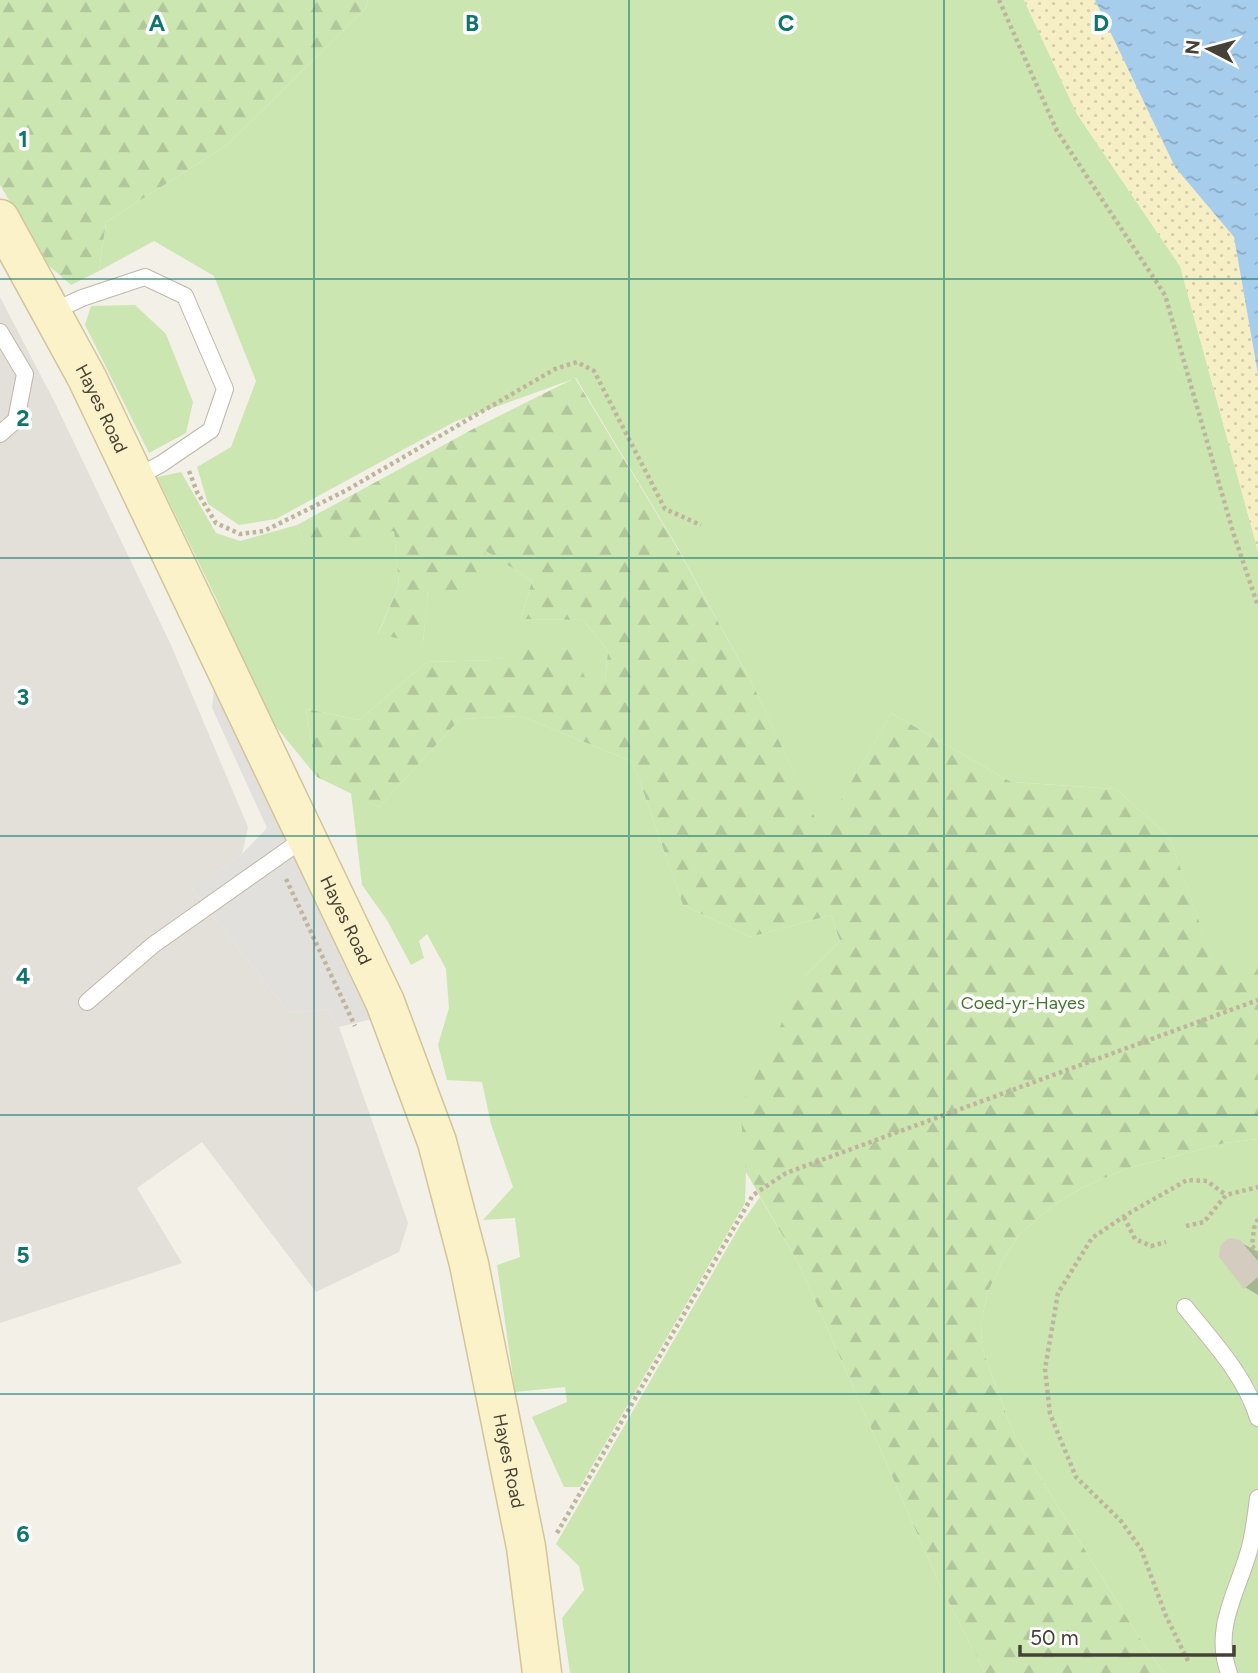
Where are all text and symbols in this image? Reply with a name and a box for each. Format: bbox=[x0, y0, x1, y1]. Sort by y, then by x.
text: A bbox=[149, 9, 166, 37]
text: B bbox=[465, 9, 479, 37]
text: C bbox=[778, 9, 795, 37]
text: D bbox=[1093, 9, 1109, 37]
north arrow bbox=[1174, 14, 1244, 84]
text: N bbox=[1180, 39, 1205, 56]
text: 1 bbox=[18, 125, 28, 153]
street label: Hayes Road bbox=[71, 360, 132, 457]
text: 2 bbox=[16, 404, 30, 432]
text: 3 bbox=[17, 683, 29, 711]
street label: Hayes Road bbox=[315, 872, 377, 968]
text: 4 bbox=[16, 962, 30, 990]
park label: Coed-yr-Hayes bbox=[961, 992, 1085, 1014]
text: 5 bbox=[16, 1241, 30, 1269]
street label: Hayes Road bbox=[488, 1412, 529, 1510]
text: 6 bbox=[16, 1520, 30, 1548]
scale bar bbox=[1020, 1614, 1234, 1658]
text: 50 m bbox=[1030, 1625, 1079, 1650]

